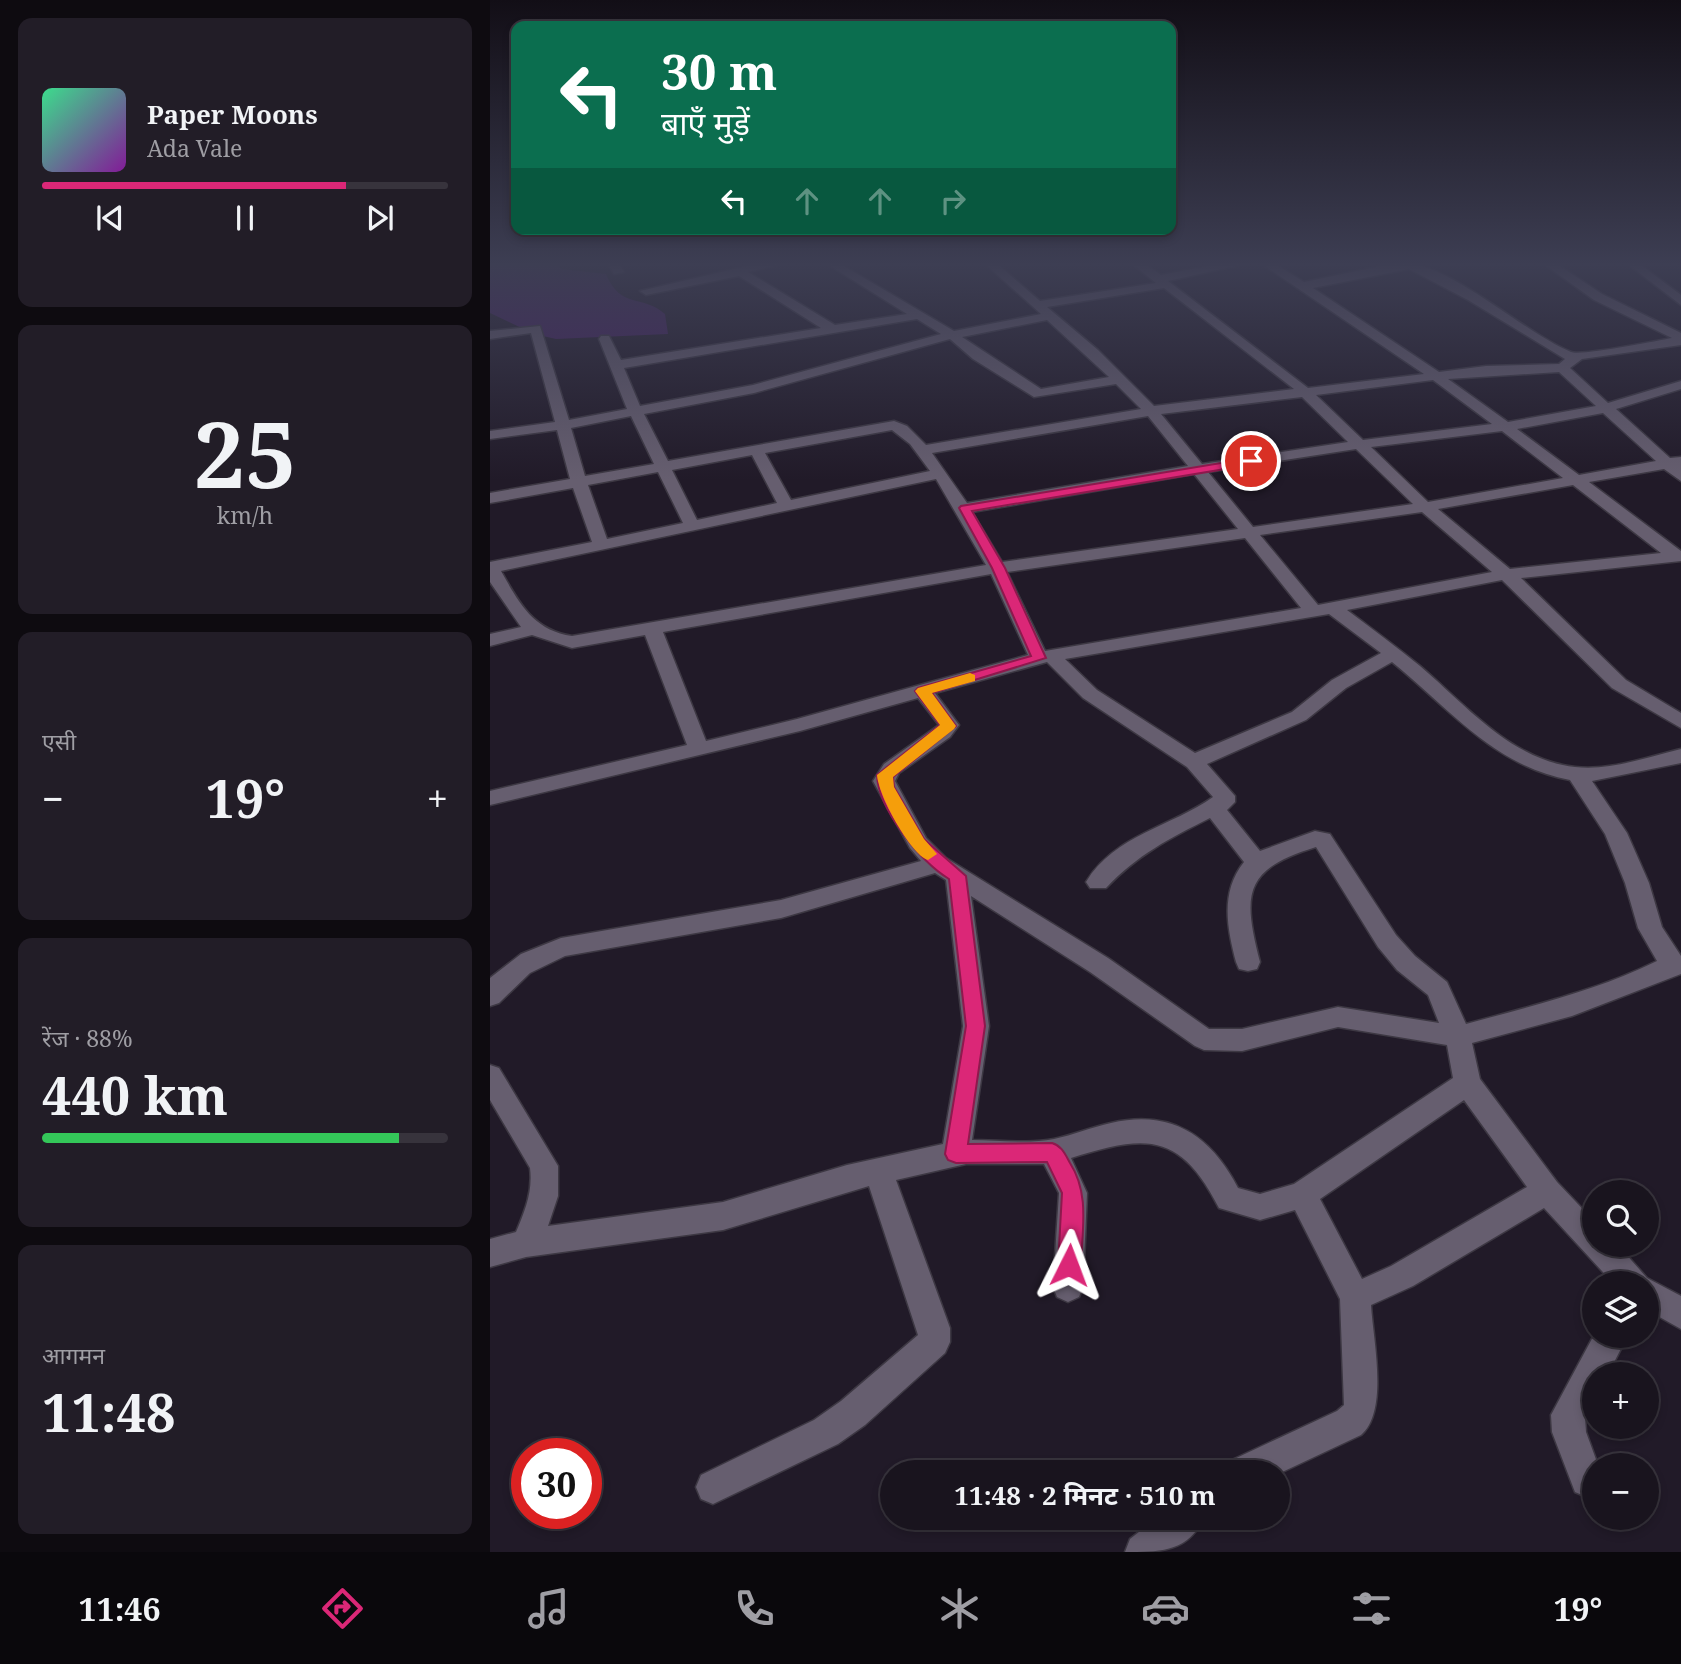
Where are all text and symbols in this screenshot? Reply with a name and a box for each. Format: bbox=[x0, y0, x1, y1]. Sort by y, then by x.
text: 30 m bbox=[661, 38, 777, 104]
icon: left bbox=[546, 49, 637, 140]
text: Paper Moons bbox=[147, 96, 318, 132]
text: बाएँ मुड़ें bbox=[661, 101, 750, 144]
text: Ada Vale bbox=[147, 132, 242, 164]
icon: left bbox=[715, 182, 753, 220]
icon: ahead bbox=[788, 182, 826, 220]
icon: ahead bbox=[861, 182, 899, 220]
icon: right bbox=[934, 182, 972, 220]
icon: previous bbox=[91, 199, 129, 237]
icon: pause bbox=[226, 199, 264, 237]
icon: next bbox=[361, 199, 399, 237]
text: 25 bbox=[194, 391, 296, 515]
pin bbox=[1221, 431, 1281, 491]
icon: arrive bbox=[1232, 442, 1270, 480]
text: km/h bbox=[217, 499, 273, 531]
text: एसी bbox=[42, 725, 76, 757]
text: 19° bbox=[206, 762, 285, 833]
text: − bbox=[42, 772, 64, 824]
text: + bbox=[427, 772, 448, 824]
text: रेंज · 88% bbox=[42, 1022, 133, 1054]
text: 440 km bbox=[42, 1059, 228, 1130]
map controls bbox=[1582, 1180, 1659, 1530]
button: search bbox=[1582, 1180, 1659, 1257]
position arrow bbox=[1032, 1228, 1106, 1302]
button: layers bbox=[1582, 1271, 1659, 1348]
text: आगमन bbox=[42, 1339, 105, 1371]
button: + bbox=[1582, 1362, 1659, 1439]
text: 11:48 bbox=[42, 1376, 175, 1447]
speed limit sign: 30 bbox=[511, 1438, 602, 1529]
button: − bbox=[1582, 1453, 1659, 1530]
text: 11:48 · 2 मिनट · 510 m bbox=[954, 1477, 1216, 1513]
icon: directions bbox=[318, 1584, 367, 1633]
icon: music bbox=[524, 1584, 573, 1633]
icon: phone bbox=[730, 1584, 779, 1633]
icon: climate bbox=[935, 1584, 984, 1633]
icon: car bbox=[1141, 1584, 1190, 1633]
icon: filters bbox=[1347, 1584, 1396, 1633]
text: 11:46 bbox=[78, 1587, 161, 1630]
text: 19° bbox=[1553, 1587, 1602, 1630]

